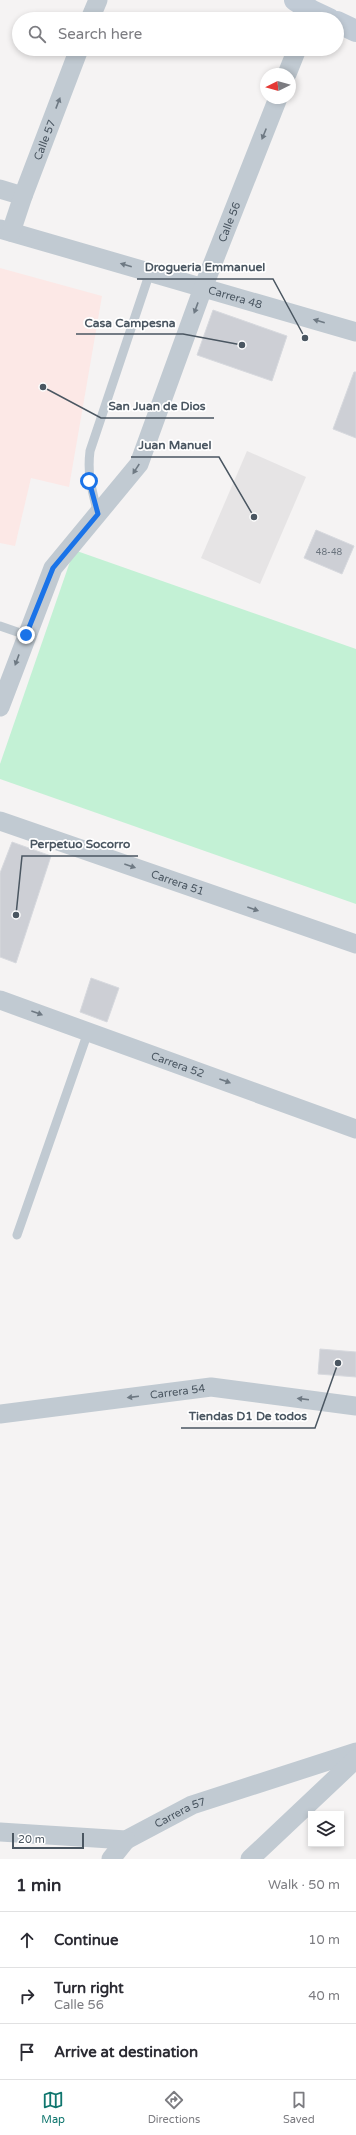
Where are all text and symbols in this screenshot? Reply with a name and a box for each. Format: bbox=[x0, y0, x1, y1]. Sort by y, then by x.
search box bbox=[12, 12, 344, 56]
icon: search bbox=[26, 23, 48, 45]
text: Search here bbox=[58, 25, 142, 43]
north arrow bbox=[260, 68, 296, 104]
one-way arrow bbox=[56, 97, 62, 109]
street label: Calle 57 bbox=[31, 118, 58, 162]
one-way arrow bbox=[260, 129, 266, 141]
street label: Calle 56 bbox=[216, 200, 243, 244]
callout: Drogueria Emmanuel bbox=[137, 255, 273, 279]
text: Drogueria Emmanuel bbox=[145, 260, 265, 275]
one-way arrow bbox=[120, 262, 133, 268]
street label: Carrera 48 bbox=[207, 284, 264, 312]
one-way arrow bbox=[193, 302, 199, 314]
callout: Casa Campesna bbox=[76, 310, 183, 334]
text: Casa Campesna bbox=[85, 316, 176, 331]
one-way arrow bbox=[312, 318, 324, 324]
callout: San Juan de Dios bbox=[101, 394, 214, 418]
text: San Juan de Dios bbox=[108, 399, 206, 413]
callout: Juan Manuel bbox=[131, 433, 219, 457]
text: Juan Manuel bbox=[138, 438, 211, 452]
one-way arrow bbox=[132, 463, 140, 474]
route start bbox=[80, 472, 98, 490]
house number: 48-48 bbox=[316, 547, 343, 558]
route end bbox=[17, 626, 35, 644]
one-way arrow bbox=[14, 654, 20, 666]
callout: Perpetuo Socorro bbox=[22, 832, 138, 856]
text: Perpetuo Socorro bbox=[30, 837, 130, 852]
one-way arrow bbox=[125, 864, 137, 870]
street label: Carrera 51 bbox=[149, 868, 206, 898]
one-way arrow bbox=[247, 906, 259, 912]
one-way arrow bbox=[31, 1010, 43, 1016]
street label: Carrera 52 bbox=[149, 1049, 206, 1080]
one-way arrow bbox=[219, 1079, 231, 1085]
street label: Carrera 54 bbox=[149, 1382, 206, 1402]
one-way arrow bbox=[127, 1394, 139, 1400]
one-way arrow bbox=[297, 1396, 310, 1402]
callout: Tiendas D1 De todos bbox=[181, 1404, 315, 1428]
text: Tiendas D1 De todos bbox=[188, 1409, 307, 1423]
street label: Carrera 57 bbox=[152, 1795, 207, 1831]
map controls bbox=[308, 1811, 344, 1847]
button: layers bbox=[308, 1811, 344, 1847]
scale bar bbox=[12, 1831, 84, 1850]
text: 20 m bbox=[18, 1833, 45, 1846]
text: 1 min bbox=[16, 1875, 61, 1896]
text: Walk · 50 m bbox=[268, 1877, 340, 1893]
icon: ahead bbox=[16, 1929, 38, 1951]
text: Continue bbox=[54, 1931, 118, 1949]
text: 10 m bbox=[308, 1932, 340, 1948]
text: Turn right bbox=[54, 1979, 124, 1997]
icon: right bbox=[16, 1985, 38, 2007]
text: 40 m bbox=[308, 1988, 340, 2004]
text: Calle 56 bbox=[54, 1997, 104, 2013]
icon: arrive bbox=[16, 2041, 38, 2063]
text: Arrive at destination bbox=[54, 2043, 198, 2061]
tab: Map bbox=[41, 2089, 65, 2126]
tab: Directions bbox=[148, 2089, 200, 2126]
tab: Saved bbox=[283, 2089, 315, 2126]

